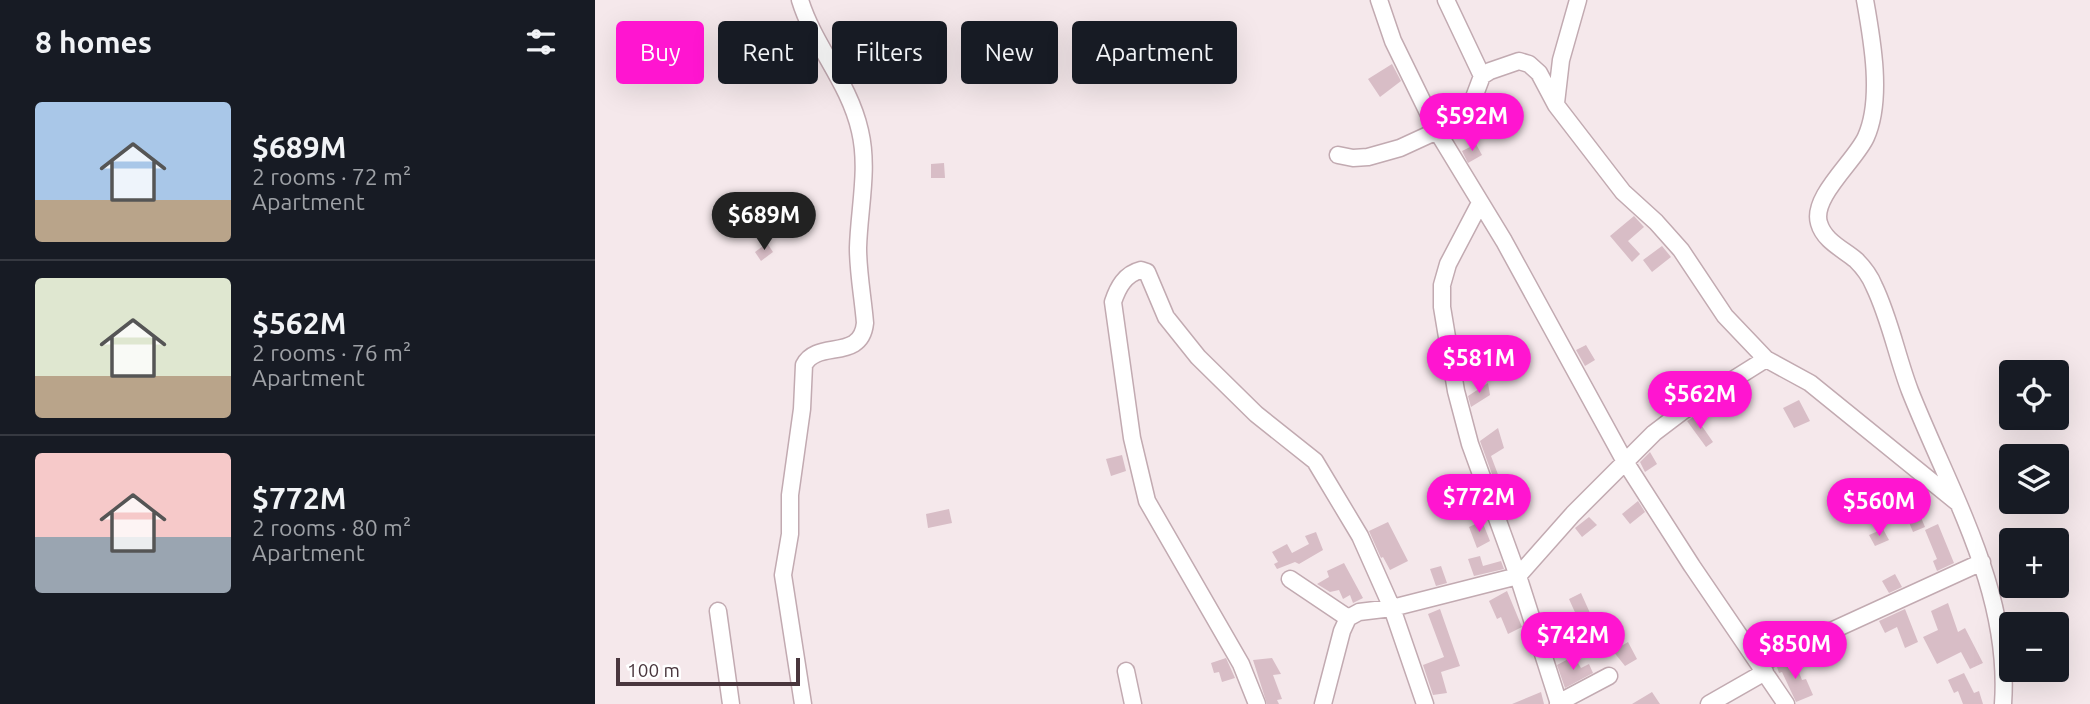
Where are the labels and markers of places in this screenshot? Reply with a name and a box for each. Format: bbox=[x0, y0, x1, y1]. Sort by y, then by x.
pin: $592M bbox=[1423, 94, 1521, 153]
pin: $689M bbox=[715, 192, 813, 252]
pin: $581M bbox=[1430, 336, 1528, 395]
pin: $562M bbox=[1651, 372, 1749, 431]
pin: $772M bbox=[1430, 475, 1528, 534]
pin: $560M bbox=[1830, 478, 1928, 538]
pin: $742M bbox=[1524, 612, 1622, 672]
pin: $850M bbox=[1746, 622, 1844, 681]

